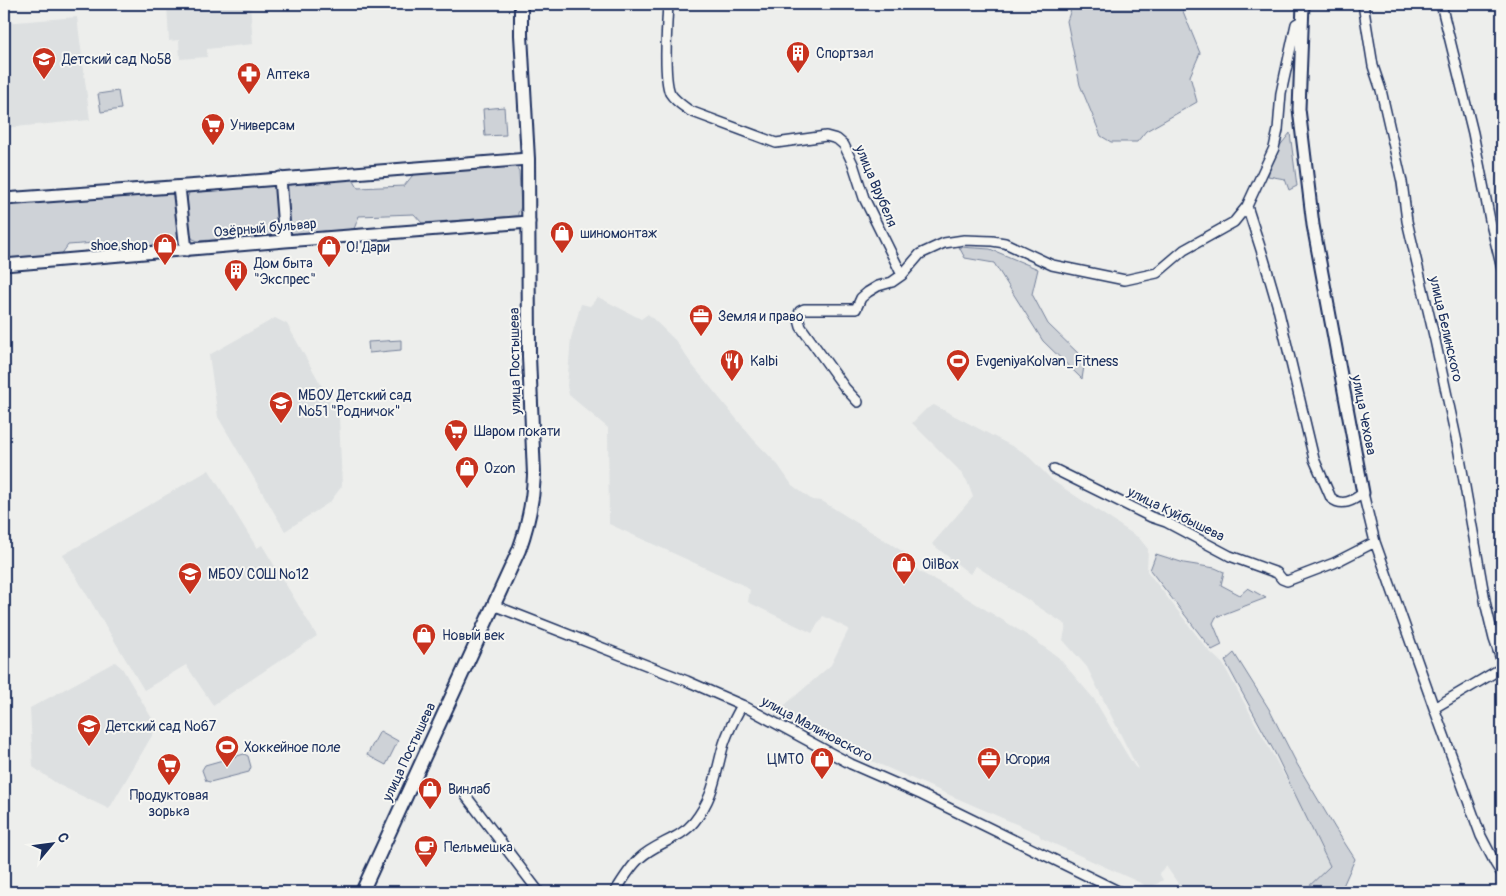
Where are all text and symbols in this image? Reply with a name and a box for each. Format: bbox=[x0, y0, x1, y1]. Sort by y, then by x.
building icon: Спортзал bbox=[785, 40, 811, 74]
place label: Спортзал bbox=[816, 45, 874, 62]
school or university icon: Детский сад №58 bbox=[31, 46, 57, 80]
place label: Детский сад №58 bbox=[61, 51, 171, 68]
pharmacy icon: Аптека bbox=[236, 61, 262, 95]
place label: Аптека bbox=[266, 66, 310, 83]
supermarket icon: Универсам bbox=[200, 112, 226, 146]
place label: Универсам bbox=[230, 117, 295, 134]
street label: улица Врубеля bbox=[851, 142, 901, 229]
street label: Озёрный бульвар bbox=[213, 215, 318, 241]
shop icon: шиномонтаж bbox=[549, 220, 575, 254]
place label: шиномонтаж bbox=[580, 225, 657, 242]
shop icon: shoe shop bbox=[152, 232, 178, 266]
shop icon: О! Дари bbox=[316, 234, 342, 268]
place label: shoe shop bbox=[91, 237, 148, 254]
place label: О! Дари bbox=[346, 239, 390, 256]
place label: Дом быта "Экспрес" bbox=[253, 255, 316, 288]
building icon: Дом быта "Экспрес" bbox=[223, 258, 249, 292]
street label: улица Белинского bbox=[1425, 274, 1467, 384]
office icon: Земля и право bbox=[688, 303, 714, 337]
street label: улица Постышева bbox=[506, 307, 524, 416]
place label: Земля и право bbox=[718, 308, 804, 325]
restaurant icon: Kalbi bbox=[719, 348, 745, 382]
sports icon: EvgeniyaKolvan_Fitness bbox=[945, 348, 971, 382]
place label: Kalbi bbox=[750, 353, 778, 370]
place label: EvgeniyaKolvan_Fitness bbox=[976, 353, 1119, 370]
street label: улица Чехова bbox=[1348, 373, 1380, 456]
place label: МБОУ Детский сад №51 "Родничок" bbox=[298, 387, 412, 420]
school or university icon: МБОУ Детский сад №51 "Родничок" bbox=[268, 390, 294, 424]
supermarket icon: Шаром покати bbox=[443, 418, 469, 452]
place label: Шаром покати bbox=[474, 423, 560, 440]
shop icon: Ozon bbox=[454, 455, 480, 489]
place label: Ozon bbox=[484, 460, 516, 477]
street label: улица Куйбышева bbox=[1124, 483, 1227, 545]
shop icon: OilBox bbox=[891, 551, 917, 585]
place label: OilBox bbox=[922, 556, 959, 573]
school or university icon: МБОУ СОШ №12 bbox=[177, 561, 203, 595]
place label: МБОУ СОШ №12 bbox=[208, 566, 309, 583]
shop icon: Новый век bbox=[411, 622, 437, 656]
place label: Новый век bbox=[442, 627, 505, 644]
street label: улица Малиновского bbox=[758, 692, 876, 766]
street label: улица Постышева bbox=[378, 700, 439, 805]
school or university icon: Детский сад №67 bbox=[76, 713, 102, 747]
place label: Детский сад №67 bbox=[105, 718, 217, 735]
sports icon: Хоккейное поле bbox=[214, 734, 240, 768]
place label: Хоккейное поле bbox=[244, 739, 341, 756]
shop icon: ЦМТО bbox=[809, 746, 835, 780]
office icon: Югория bbox=[976, 746, 1002, 780]
place label: ЦМТО bbox=[767, 751, 804, 768]
place label: Югория bbox=[1006, 751, 1050, 768]
supermarket icon: Продуктовая зорька bbox=[156, 752, 182, 786]
shop icon: Винлаб bbox=[417, 776, 443, 810]
place label: Винлаб bbox=[448, 781, 491, 798]
place label: Продуктовая зорька bbox=[130, 787, 208, 820]
north arrow bbox=[28, 818, 78, 868]
text: С bbox=[53, 830, 73, 846]
cafe icon: Пельмешка bbox=[413, 834, 439, 868]
place label: Пельмешка bbox=[444, 839, 513, 856]

